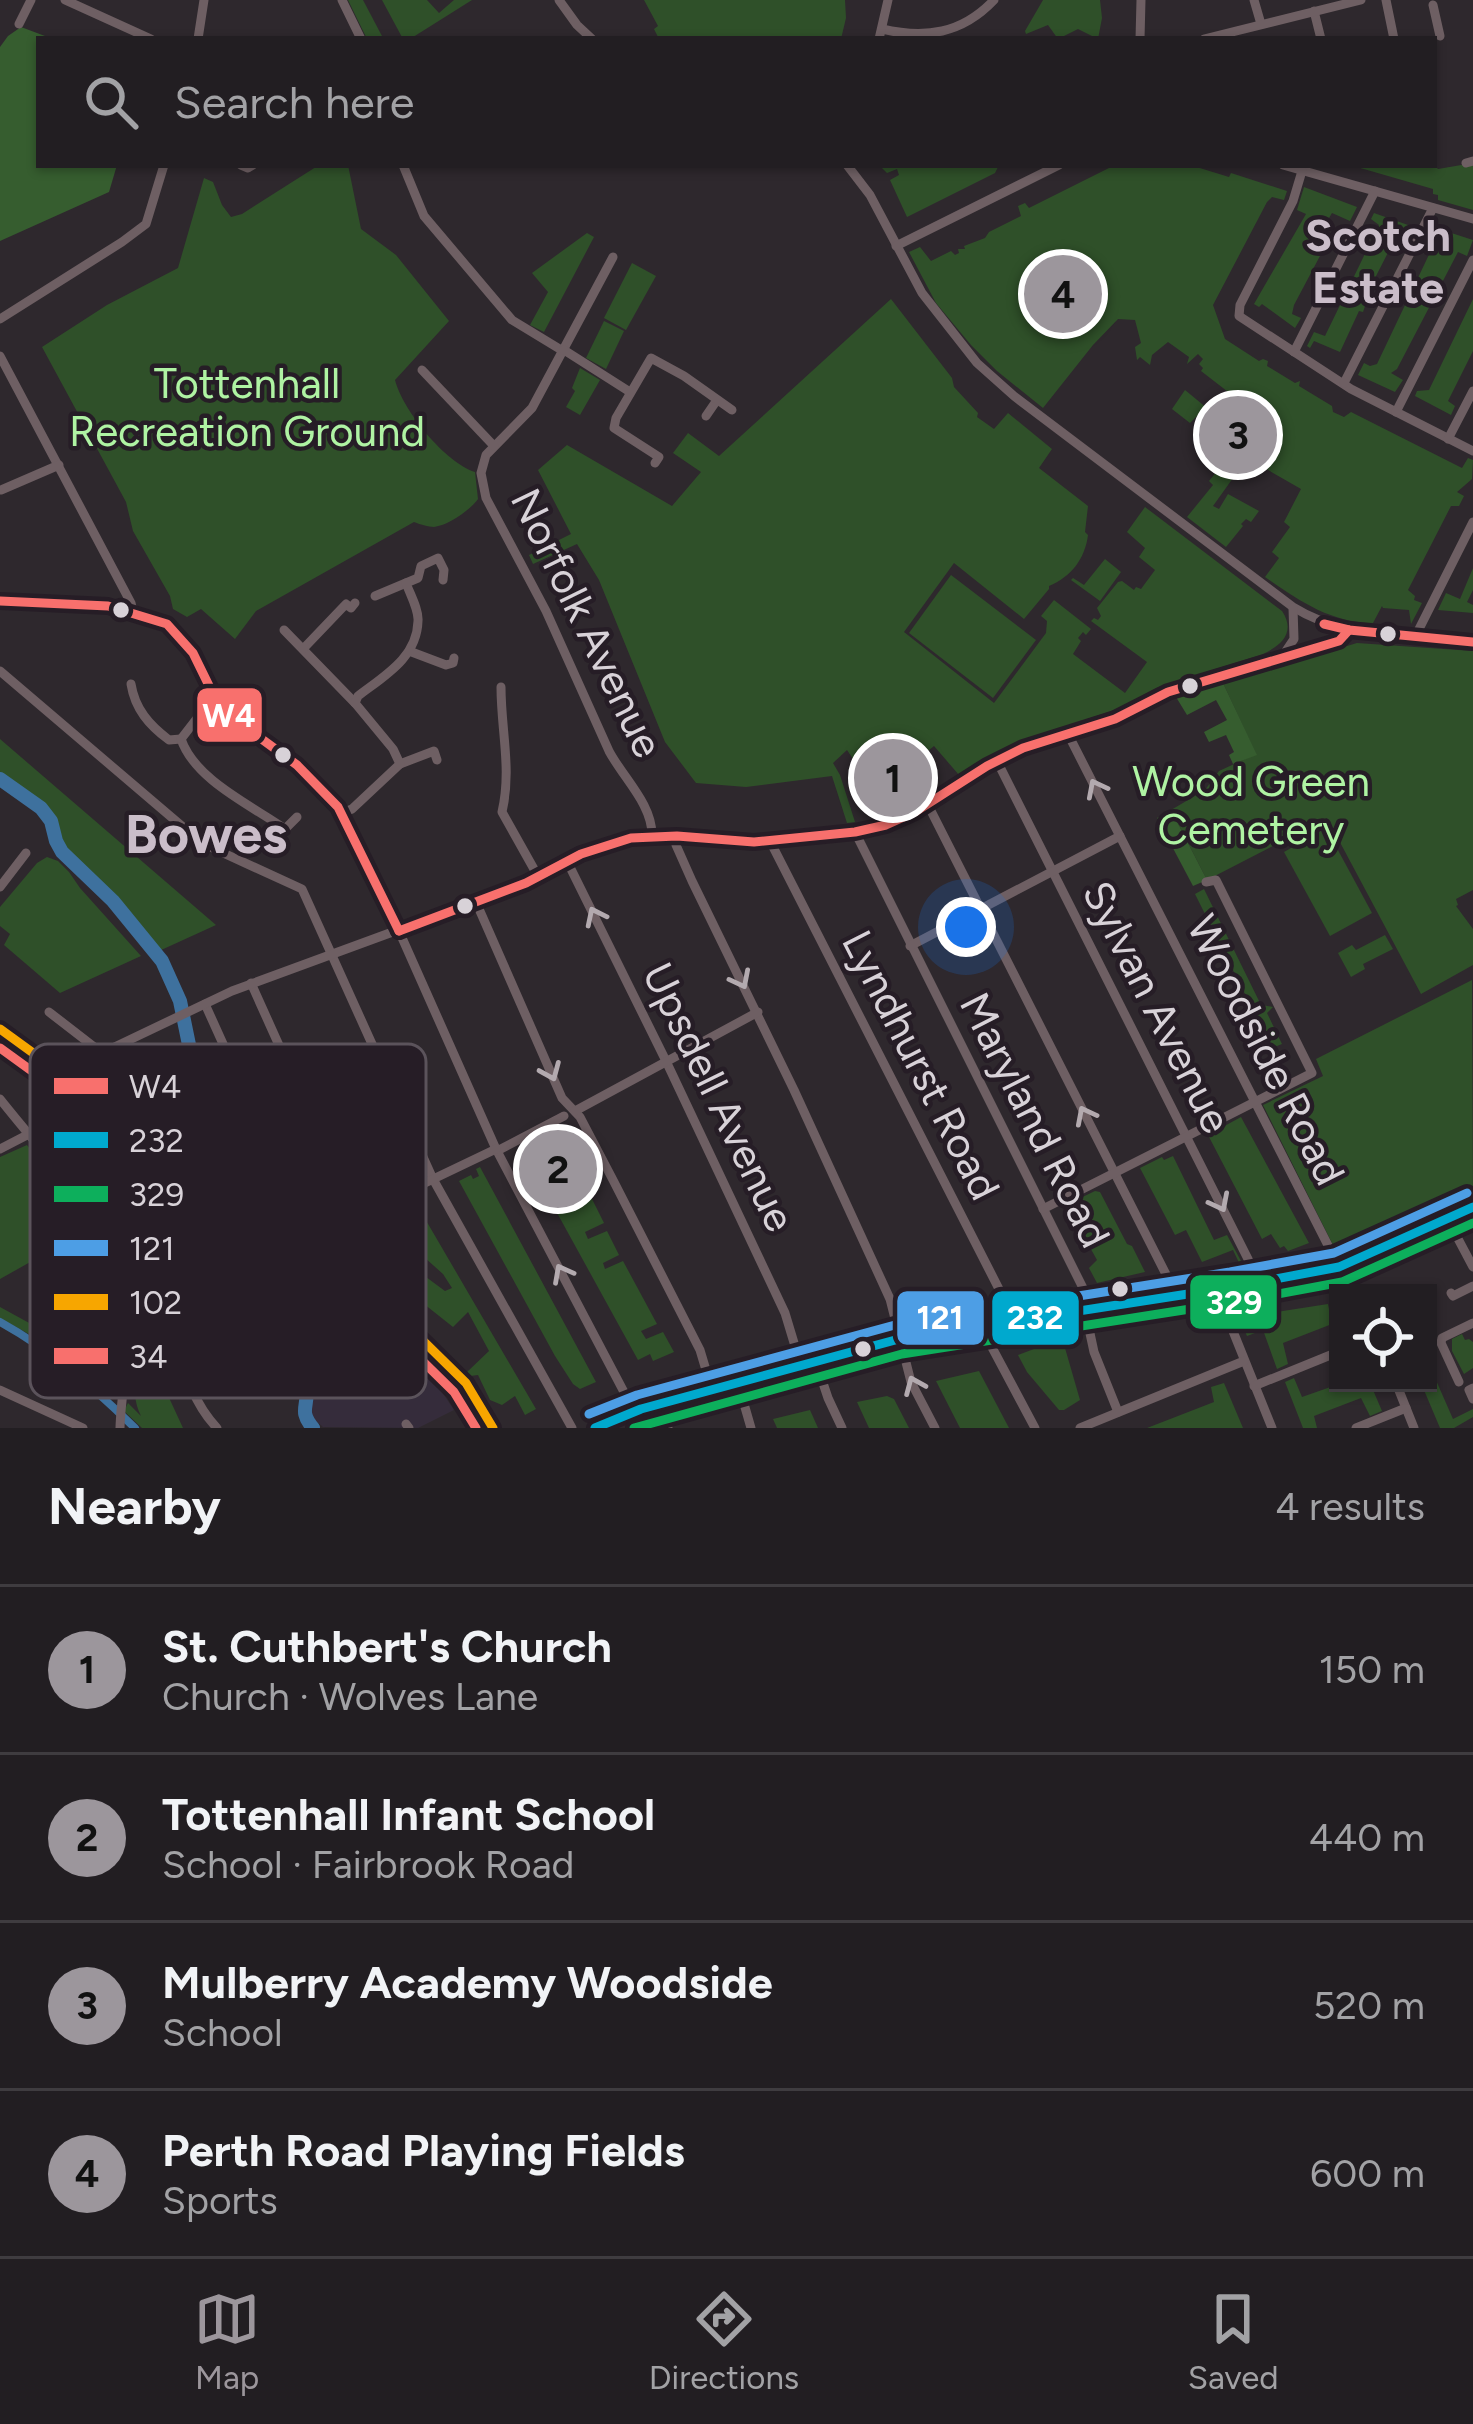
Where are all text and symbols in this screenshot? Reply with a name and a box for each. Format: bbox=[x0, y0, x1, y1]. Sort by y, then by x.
search box bbox=[36, 36, 1437, 168]
icon: search bbox=[78, 69, 144, 135]
text: Search here bbox=[174, 75, 414, 129]
district label: Scotch Estate bbox=[1305, 208, 1451, 314]
pin: 4 bbox=[1024, 249, 1102, 339]
park label: Tottenhall Recreation Ground bbox=[69, 358, 425, 457]
pin: 3 bbox=[1199, 390, 1277, 480]
street label: Norfolk Avenue bbox=[500, 480, 674, 766]
unlabelled marker bbox=[110, 599, 132, 621]
unlabelled marker bbox=[1377, 623, 1399, 645]
unlabelled marker bbox=[1179, 675, 1201, 697]
line badge: W4 bbox=[195, 686, 264, 744]
text: W4 bbox=[202, 696, 256, 735]
pin: 1 bbox=[854, 733, 932, 823]
unlabelled marker bbox=[272, 744, 294, 766]
park label: Wood Green Cemetery bbox=[1132, 756, 1370, 855]
one-way arrow bbox=[1087, 779, 1110, 801]
district label: Bowes bbox=[125, 802, 287, 867]
street label: Sylvan Avenue bbox=[1072, 873, 1242, 1141]
unlabelled marker bbox=[454, 895, 476, 917]
your location bbox=[936, 897, 996, 957]
one-way arrow bbox=[586, 907, 610, 928]
street label: Woodside Road bbox=[1176, 907, 1356, 1193]
street label: Lyndhurst Road bbox=[831, 922, 1011, 1208]
street label: Upsdell Avenue bbox=[632, 954, 806, 1240]
one-way arrow bbox=[727, 967, 750, 989]
street label: Maryland Road bbox=[949, 984, 1121, 1256]
legend bbox=[30, 1044, 426, 1398]
one-way arrow bbox=[536, 1060, 560, 1081]
text: W4 bbox=[129, 1067, 181, 1106]
one-way arrow bbox=[1076, 1106, 1100, 1127]
text: 232 bbox=[129, 1121, 184, 1160]
pin: 2 bbox=[519, 1124, 597, 1214]
text: 329 bbox=[129, 1175, 184, 1214]
one-way arrow bbox=[1205, 1191, 1229, 1212]
text: 121 bbox=[129, 1229, 175, 1268]
one-way arrow bbox=[553, 1265, 576, 1286]
line badge: 329 bbox=[1188, 1273, 1279, 1331]
unlabelled marker bbox=[1109, 1278, 1131, 1300]
text: 102 bbox=[129, 1283, 182, 1322]
text: 329 bbox=[1206, 1283, 1262, 1322]
map controls bbox=[1329, 1284, 1437, 1392]
button: locate bbox=[1329, 1284, 1437, 1392]
line badge: 121 bbox=[895, 1289, 986, 1347]
line badge: 232 bbox=[990, 1289, 1081, 1347]
text: 121 bbox=[917, 1298, 963, 1337]
text: 232 bbox=[1007, 1298, 1063, 1337]
text: 34 bbox=[129, 1337, 167, 1376]
unlabelled marker bbox=[852, 1338, 874, 1360]
one-way arrow bbox=[904, 1375, 928, 1396]
text: Nearby bbox=[48, 1476, 221, 1537]
text: 4 results bbox=[1275, 1483, 1425, 1530]
text: St. Cuthbert's Church bbox=[162, 1619, 612, 1673]
text: 1 bbox=[79, 1646, 95, 1693]
text: 150 m bbox=[1319, 1646, 1425, 1693]
text: Church · Wolves Lane bbox=[162, 1673, 538, 1720]
text: Tottenhall Infant School bbox=[162, 1787, 655, 1841]
text: 2 bbox=[76, 1814, 98, 1861]
text: 440 m bbox=[1309, 1814, 1425, 1861]
text: School · Fairbrook Road bbox=[162, 1841, 574, 1888]
text: Mulberry Academy Woodside bbox=[162, 1955, 773, 2009]
text: 3 bbox=[76, 1982, 98, 2029]
text: 520 m bbox=[1313, 1982, 1425, 2029]
text: School bbox=[162, 2009, 283, 2056]
text: Perth Road Playing Fields bbox=[162, 2123, 685, 2177]
text: 4 bbox=[75, 2150, 99, 2197]
text: 600 m bbox=[1310, 2150, 1425, 2197]
text: Sports bbox=[162, 2177, 278, 2224]
tab: Map bbox=[194, 2286, 260, 2397]
tab: Directions bbox=[649, 2286, 799, 2397]
tab: Saved bbox=[1188, 2286, 1279, 2397]

